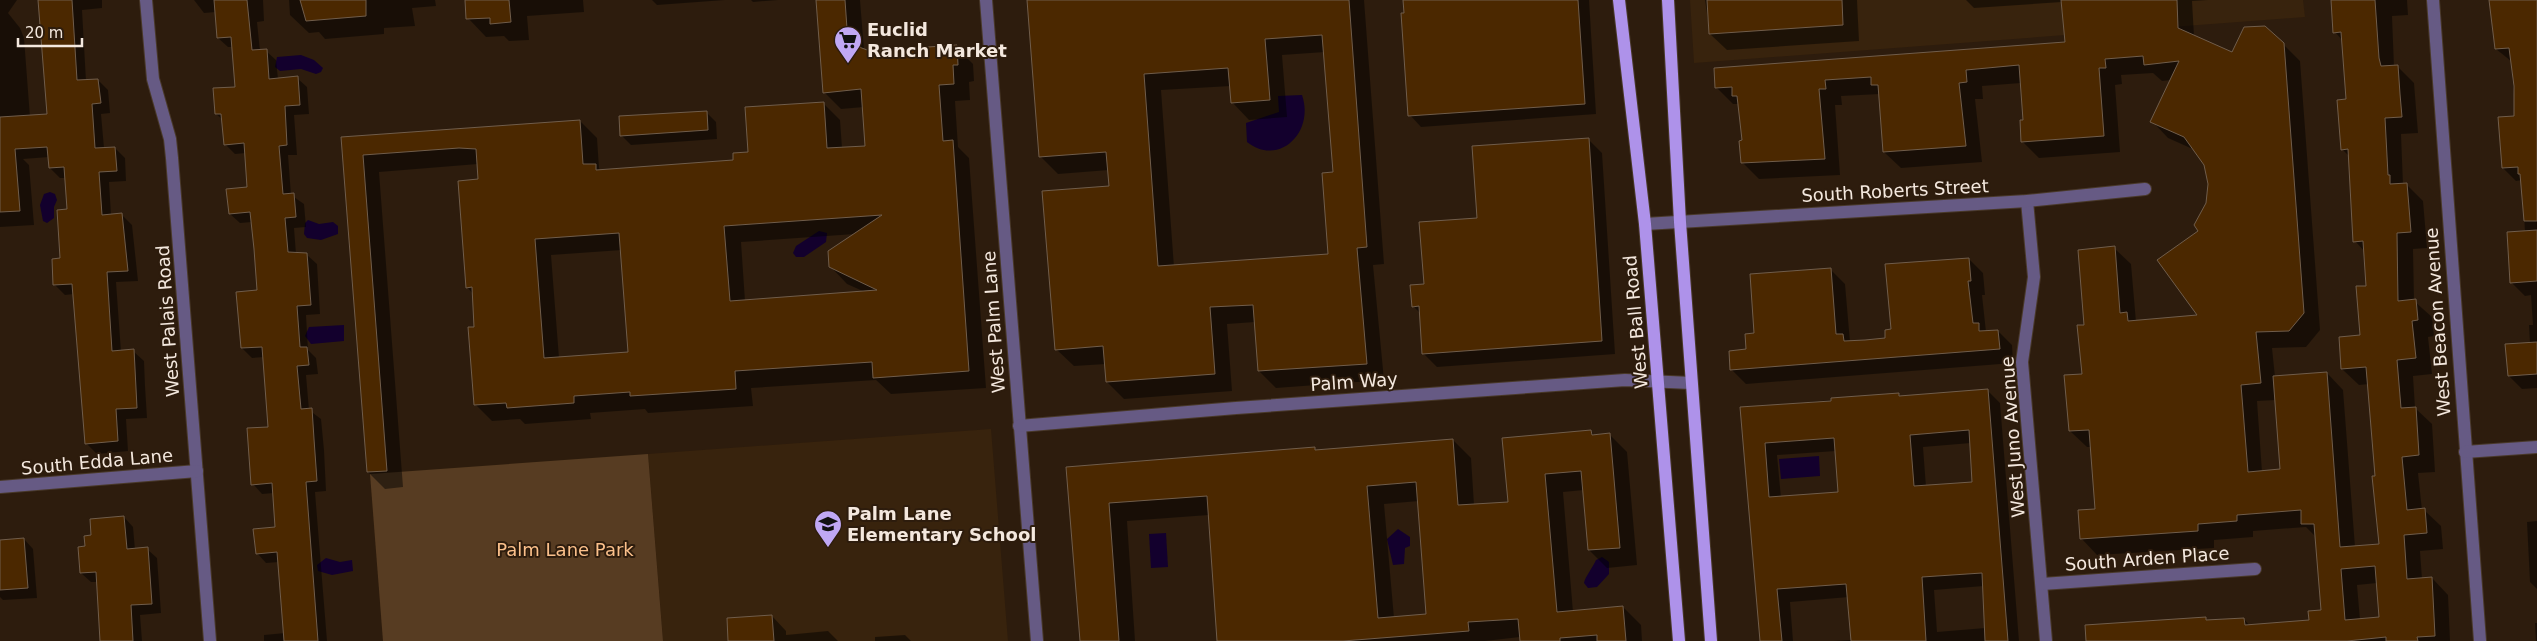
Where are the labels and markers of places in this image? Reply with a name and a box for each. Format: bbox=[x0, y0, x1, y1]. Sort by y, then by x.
place label: Euclid Ranch Market bbox=[867, 19, 1007, 61]
supermarket icon: Euclid Ranch Market bbox=[833, 25, 863, 64]
place label: Palm Lane Elementary School bbox=[847, 503, 1036, 545]
school or university icon: Palm Lane Elementary School bbox=[813, 509, 843, 548]

